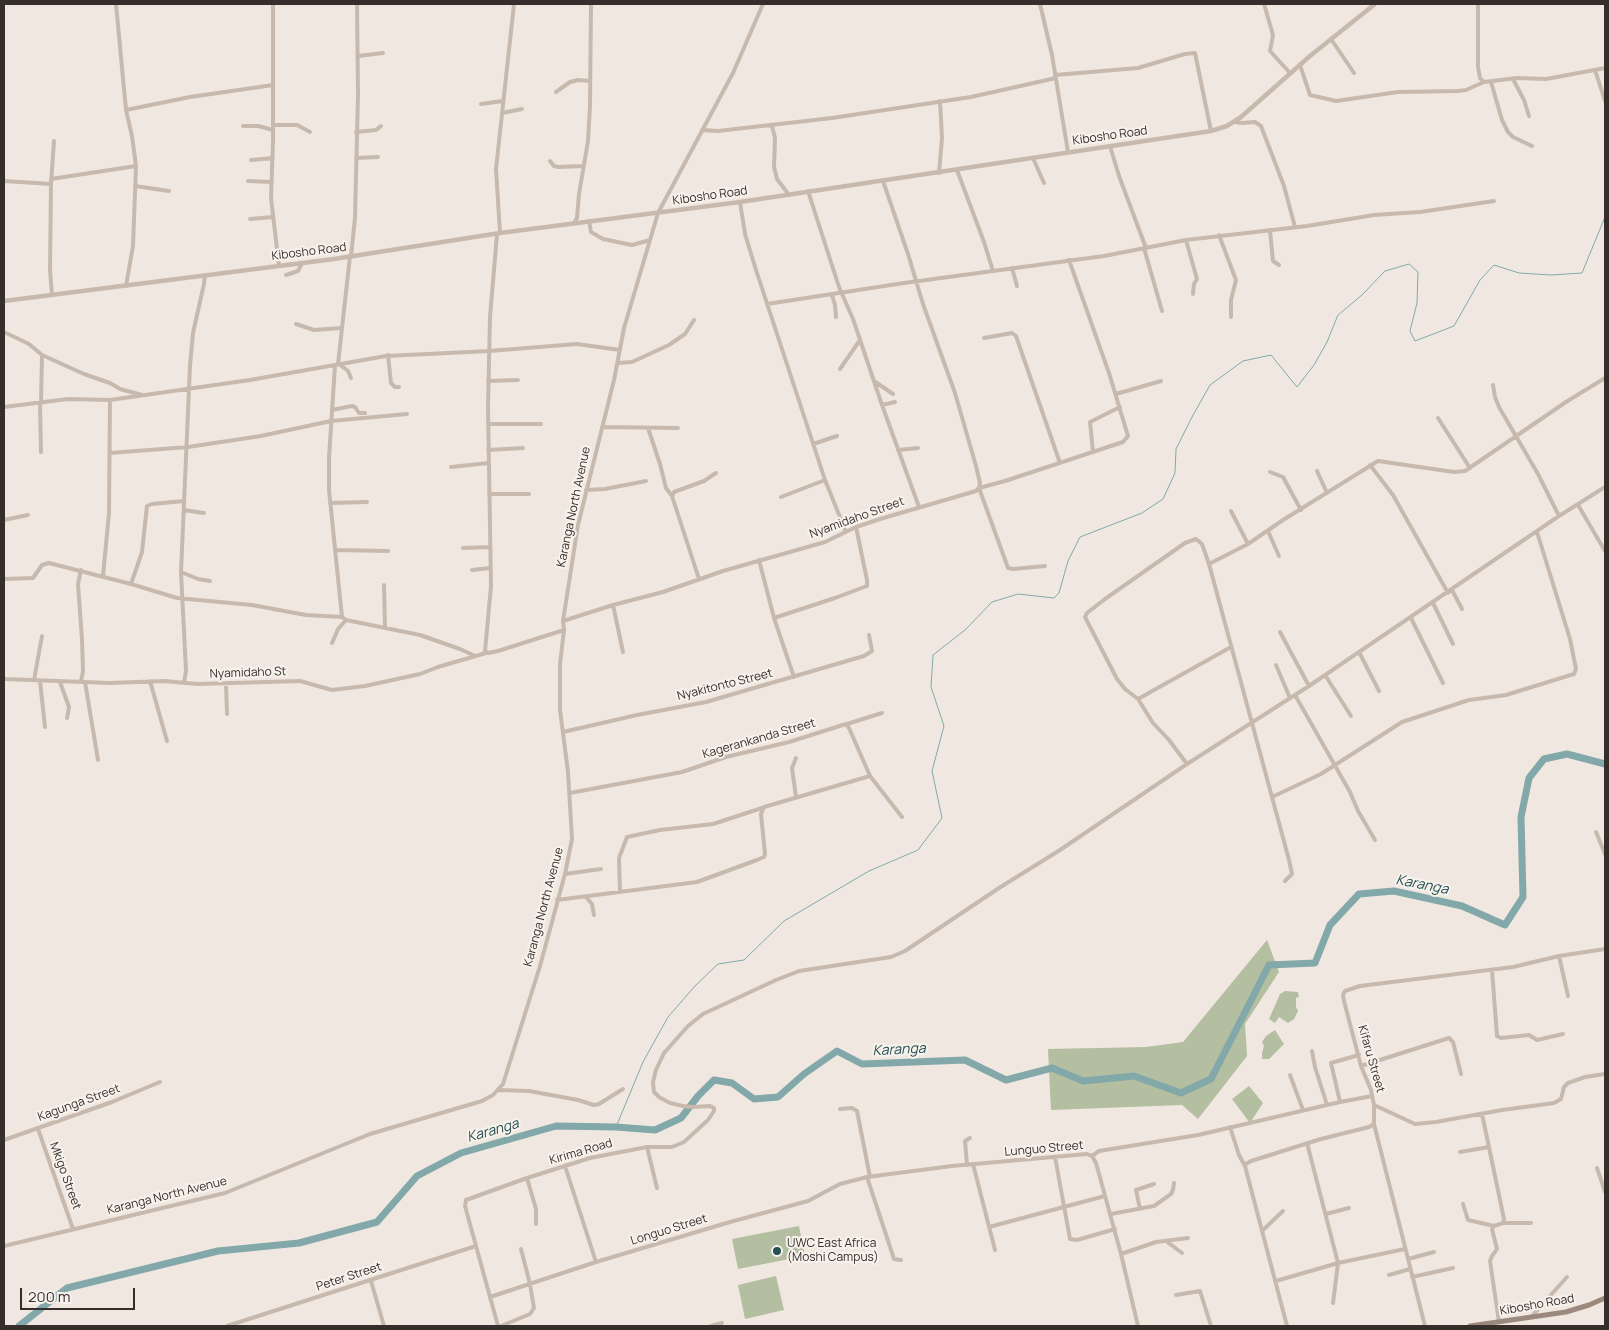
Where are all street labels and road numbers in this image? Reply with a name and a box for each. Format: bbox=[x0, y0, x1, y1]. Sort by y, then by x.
street label: Kibosho Road bbox=[1072, 124, 1148, 148]
street label: Kibosho Road bbox=[672, 184, 748, 208]
street label: Kibosho Road bbox=[271, 240, 347, 264]
street label: Karanga North Avenue bbox=[554, 445, 594, 569]
street label: Nyamidaho Street bbox=[808, 494, 906, 542]
street label: Nyamidaho St bbox=[209, 664, 287, 682]
street label: Nyakitonto Street bbox=[676, 666, 774, 704]
street label: Kagerankanda Street bbox=[701, 716, 817, 762]
street label: Karanga North Avenue bbox=[521, 846, 567, 968]
street label: Kifaru Street bbox=[1354, 1023, 1388, 1095]
street label: Kagunga Street bbox=[36, 1081, 122, 1125]
street label: Kirima Road bbox=[548, 1136, 614, 1168]
street label: Lunguo Street bbox=[1004, 1138, 1084, 1160]
street label: Mkigo Street bbox=[46, 1140, 84, 1212]
street label: Karanga North Avenue bbox=[106, 1174, 228, 1218]
street label: Longuo Street bbox=[629, 1212, 709, 1248]
street label: Peter Street bbox=[315, 1260, 383, 1294]
street label: Kibosho Road bbox=[1499, 1291, 1575, 1319]

